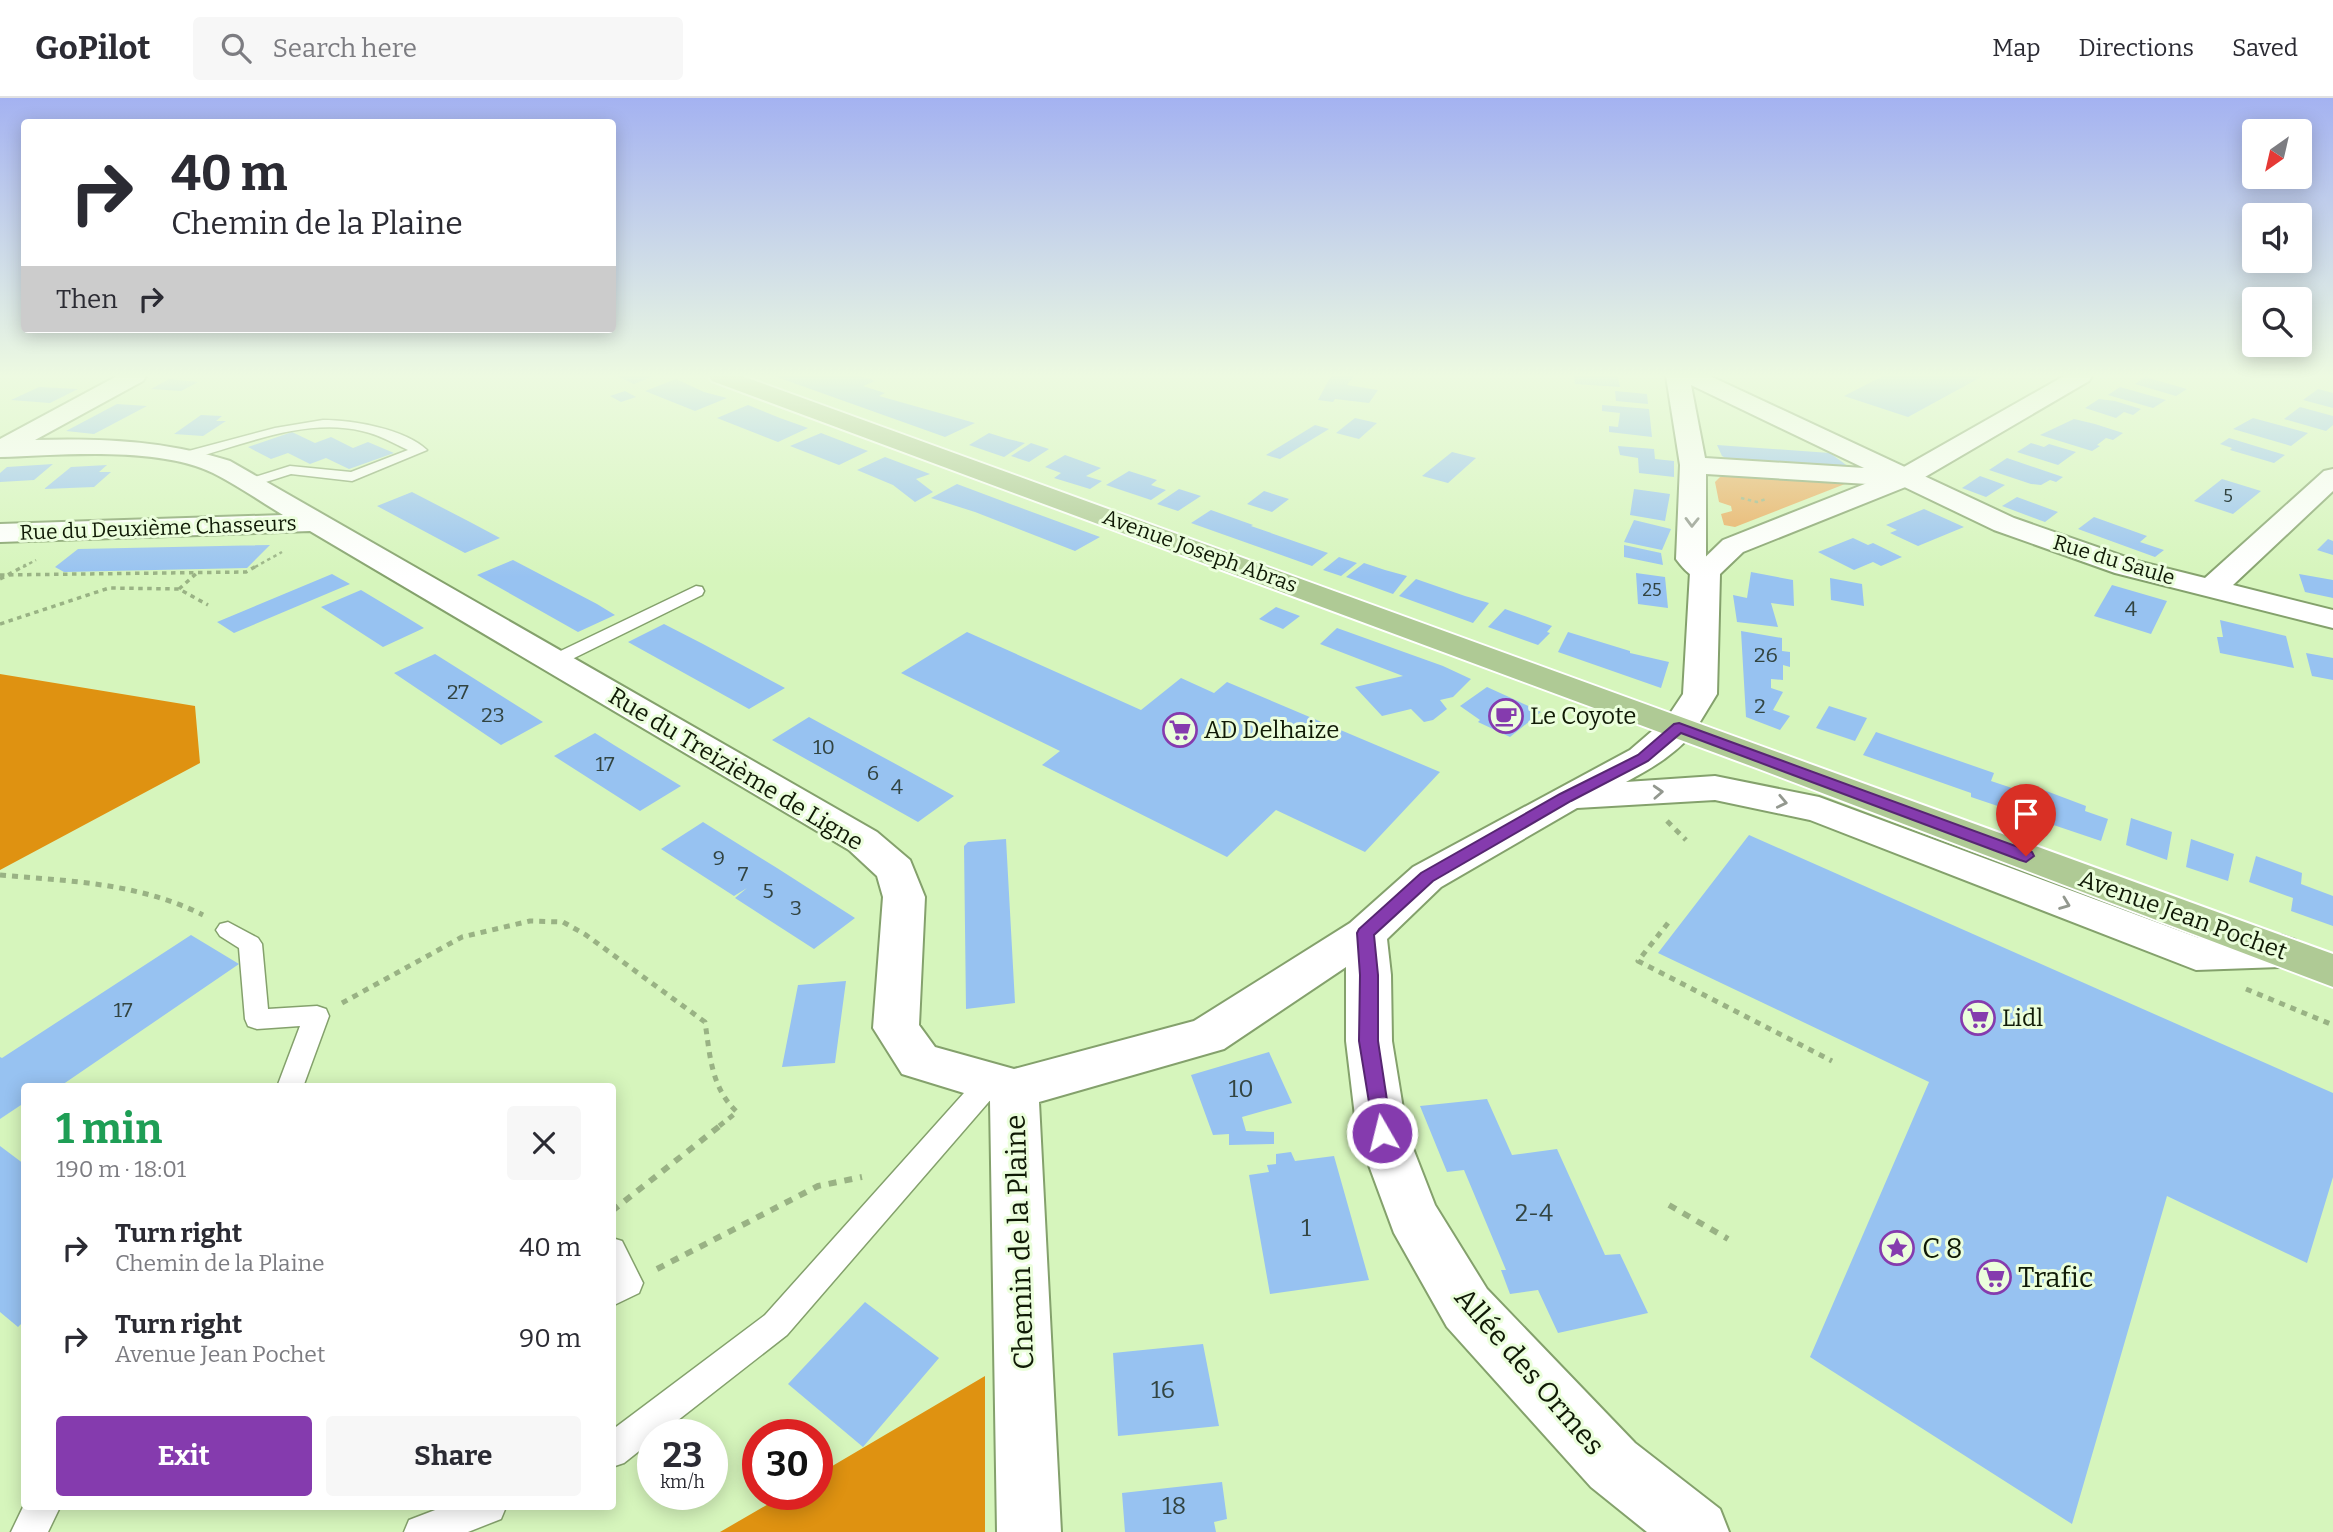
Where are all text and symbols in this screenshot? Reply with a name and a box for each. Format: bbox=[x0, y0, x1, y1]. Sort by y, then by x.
search box bbox=[193, 17, 683, 80]
text: GoPilot bbox=[35, 28, 151, 68]
icon: search bbox=[217, 29, 255, 67]
text: Search here bbox=[273, 33, 417, 64]
text: Map bbox=[1992, 34, 2041, 62]
text: Directions bbox=[2079, 34, 2194, 62]
text: Saved bbox=[2232, 34, 2298, 62]
north arrow bbox=[2242, 119, 2312, 189]
map controls bbox=[2242, 119, 2312, 357]
text: 40 m bbox=[171, 144, 288, 203]
icon: right bbox=[56, 147, 147, 238]
button: sound bbox=[2242, 203, 2312, 273]
text: Chemin de la Plaine bbox=[171, 204, 463, 242]
icon: right bbox=[132, 280, 170, 318]
text: Then bbox=[56, 284, 118, 315]
button: search bbox=[2242, 287, 2312, 357]
house number: 5 bbox=[2223, 485, 2233, 507]
street label: Avenue Joseph Abras bbox=[1099, 504, 1301, 598]
street label: Rue du Deuxième Chasseurs bbox=[19, 510, 297, 546]
one-way arrow bbox=[1684, 517, 1700, 527]
street label: Rue du Saule bbox=[2050, 529, 2178, 591]
house number: 25 bbox=[1642, 579, 1662, 601]
house number: 4 bbox=[2125, 596, 2137, 622]
house number: 26 bbox=[1754, 642, 1778, 668]
house number: 27 bbox=[447, 679, 469, 705]
street label: Rue du Treizième de Ligne bbox=[604, 682, 868, 856]
house number: 2 bbox=[1754, 693, 1766, 719]
cafe icon: Le Coyote bbox=[1487, 697, 1525, 735]
house number: 23 bbox=[481, 702, 505, 728]
place label: Le Coyote bbox=[1530, 702, 1637, 730]
supermarket icon: AD Delhaize bbox=[1161, 711, 1199, 749]
place label: AD Delhaize bbox=[1204, 716, 1339, 744]
house number: 10 bbox=[813, 734, 835, 760]
house number: 17 bbox=[596, 751, 615, 777]
house number: 6 bbox=[867, 760, 879, 786]
house number: 4 bbox=[891, 774, 903, 800]
one-way arrow bbox=[1653, 784, 1664, 799]
pin bbox=[1996, 784, 2056, 856]
one-way arrow bbox=[1776, 794, 1788, 808]
icon: arrive bbox=[2007, 795, 2045, 833]
house number: 9 bbox=[713, 845, 725, 871]
house number: 7 bbox=[738, 861, 749, 887]
street label: Avenue Jean Pochet bbox=[2075, 864, 2291, 966]
house number: 5 bbox=[762, 878, 774, 904]
house number: 3 bbox=[790, 895, 802, 921]
one-way arrow bbox=[2058, 895, 2070, 909]
house number: 17 bbox=[114, 997, 133, 1023]
supermarket icon: Lidl bbox=[1959, 999, 1997, 1037]
place label: Lidl bbox=[2002, 1004, 2043, 1032]
house number: 10 bbox=[1228, 1075, 1254, 1103]
position arrow bbox=[1345, 1096, 1419, 1170]
text: 1 min bbox=[56, 1104, 162, 1154]
button: close bbox=[507, 1106, 581, 1180]
street label: Chemin de la Plaine bbox=[999, 1114, 1040, 1370]
text: 190 m · 18:01 bbox=[56, 1155, 186, 1183]
house number: 2-4 bbox=[1515, 1199, 1553, 1227]
house number: 1 bbox=[1301, 1214, 1311, 1242]
text: Turn right bbox=[115, 1218, 242, 1249]
icon: right bbox=[56, 1229, 94, 1267]
place icon: C 8 bbox=[1878, 1229, 1916, 1267]
text: 40 m bbox=[519, 1232, 581, 1263]
place label: C 8 bbox=[1922, 1232, 1963, 1265]
text: Chemin de la Plaine bbox=[115, 1249, 325, 1277]
supermarket icon: Trafic bbox=[1975, 1258, 2013, 1296]
place label: Trafic bbox=[2018, 1261, 2093, 1294]
street label: Allée des Ormes bbox=[1448, 1281, 1611, 1462]
text: Turn right bbox=[115, 1309, 242, 1340]
icon: right bbox=[56, 1320, 94, 1358]
text: 90 m bbox=[519, 1323, 581, 1354]
text: Avenue Jean Pochet bbox=[115, 1340, 325, 1368]
house number: 16 bbox=[1151, 1376, 1175, 1404]
button: Exit bbox=[56, 1416, 312, 1496]
button: Share bbox=[326, 1416, 581, 1496]
speed limit sign: 30 bbox=[742, 1419, 833, 1510]
text: 23 bbox=[663, 1434, 702, 1476]
text: km/h bbox=[660, 1471, 705, 1493]
house number: 18 bbox=[1162, 1492, 1186, 1520]

